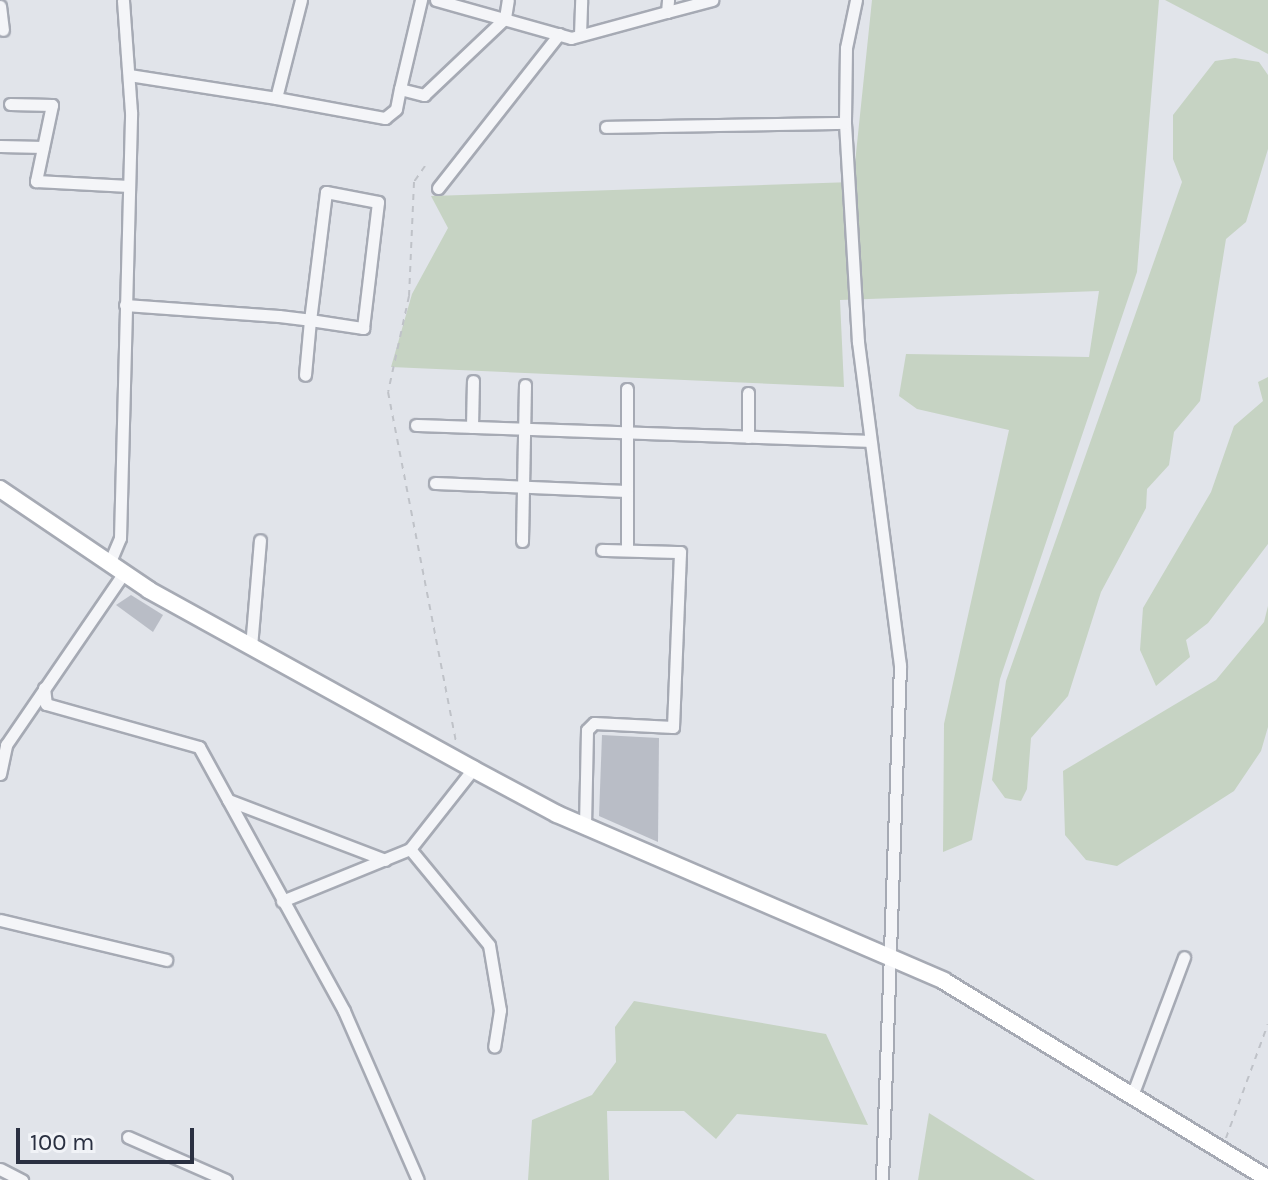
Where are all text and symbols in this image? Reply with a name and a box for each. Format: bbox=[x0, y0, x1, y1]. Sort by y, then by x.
scale bar bbox=[20, 1112, 198, 1162]
text: 100 m bbox=[30, 1128, 95, 1156]

